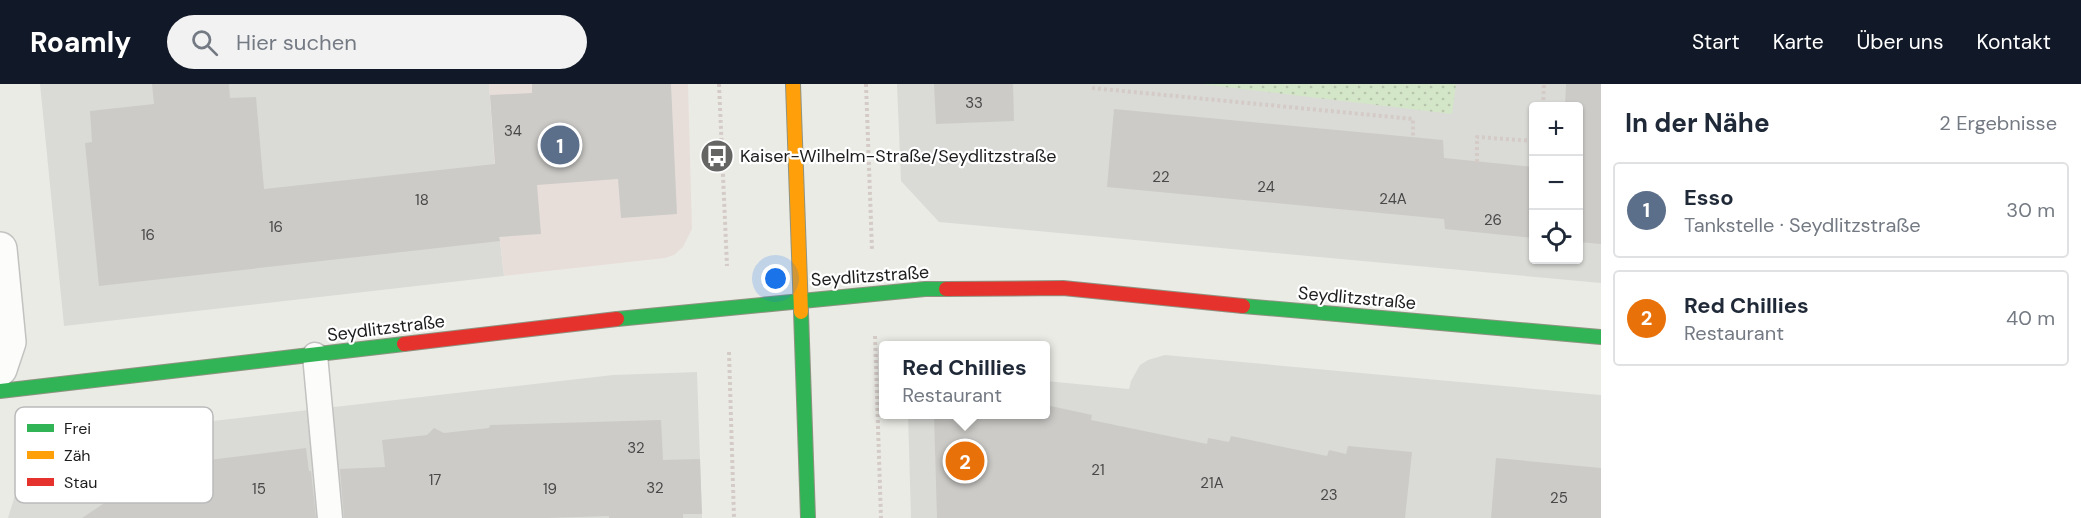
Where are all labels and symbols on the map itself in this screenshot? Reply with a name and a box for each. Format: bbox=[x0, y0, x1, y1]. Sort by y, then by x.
house number: 33 bbox=[965, 93, 983, 113]
house number: 34 bbox=[504, 121, 522, 141]
pin: 1 bbox=[540, 122, 580, 168]
bus stop icon: Kaiser-Wilhelm-Straße/Seydlitzstraße bbox=[699, 138, 735, 174]
place label: Kaiser-Wilhelm-Straße/Seydlitzstraße bbox=[740, 144, 1057, 168]
house number: 22 bbox=[1152, 167, 1170, 187]
house number: 24 bbox=[1257, 177, 1275, 197]
house number: 24A bbox=[1379, 189, 1407, 209]
house number: 18 bbox=[415, 190, 429, 210]
house number: 26 bbox=[1484, 210, 1502, 230]
house number: 16 bbox=[269, 217, 283, 237]
house number: 16 bbox=[141, 225, 155, 245]
street label: Seydlitzstraße bbox=[810, 260, 930, 292]
your location bbox=[761, 264, 790, 293]
street label: Seydlitzstraße bbox=[1297, 281, 1417, 315]
street label: Seydlitzstraße bbox=[326, 309, 446, 347]
legend bbox=[15, 407, 213, 503]
text: Frei bbox=[64, 418, 91, 439]
house number: 32 bbox=[627, 438, 645, 458]
pin: 2 bbox=[946, 438, 984, 484]
text: Zäh bbox=[64, 445, 91, 466]
house number: 21 bbox=[1091, 460, 1105, 480]
house number: 17 bbox=[429, 470, 441, 490]
text: Stau bbox=[64, 472, 97, 493]
house number: 21A bbox=[1200, 473, 1224, 493]
house number: 32 bbox=[646, 478, 664, 498]
house number: 15 bbox=[252, 479, 266, 499]
house number: 19 bbox=[543, 479, 557, 499]
house number: 23 bbox=[1320, 485, 1338, 505]
house number: 25 bbox=[1550, 488, 1568, 508]

